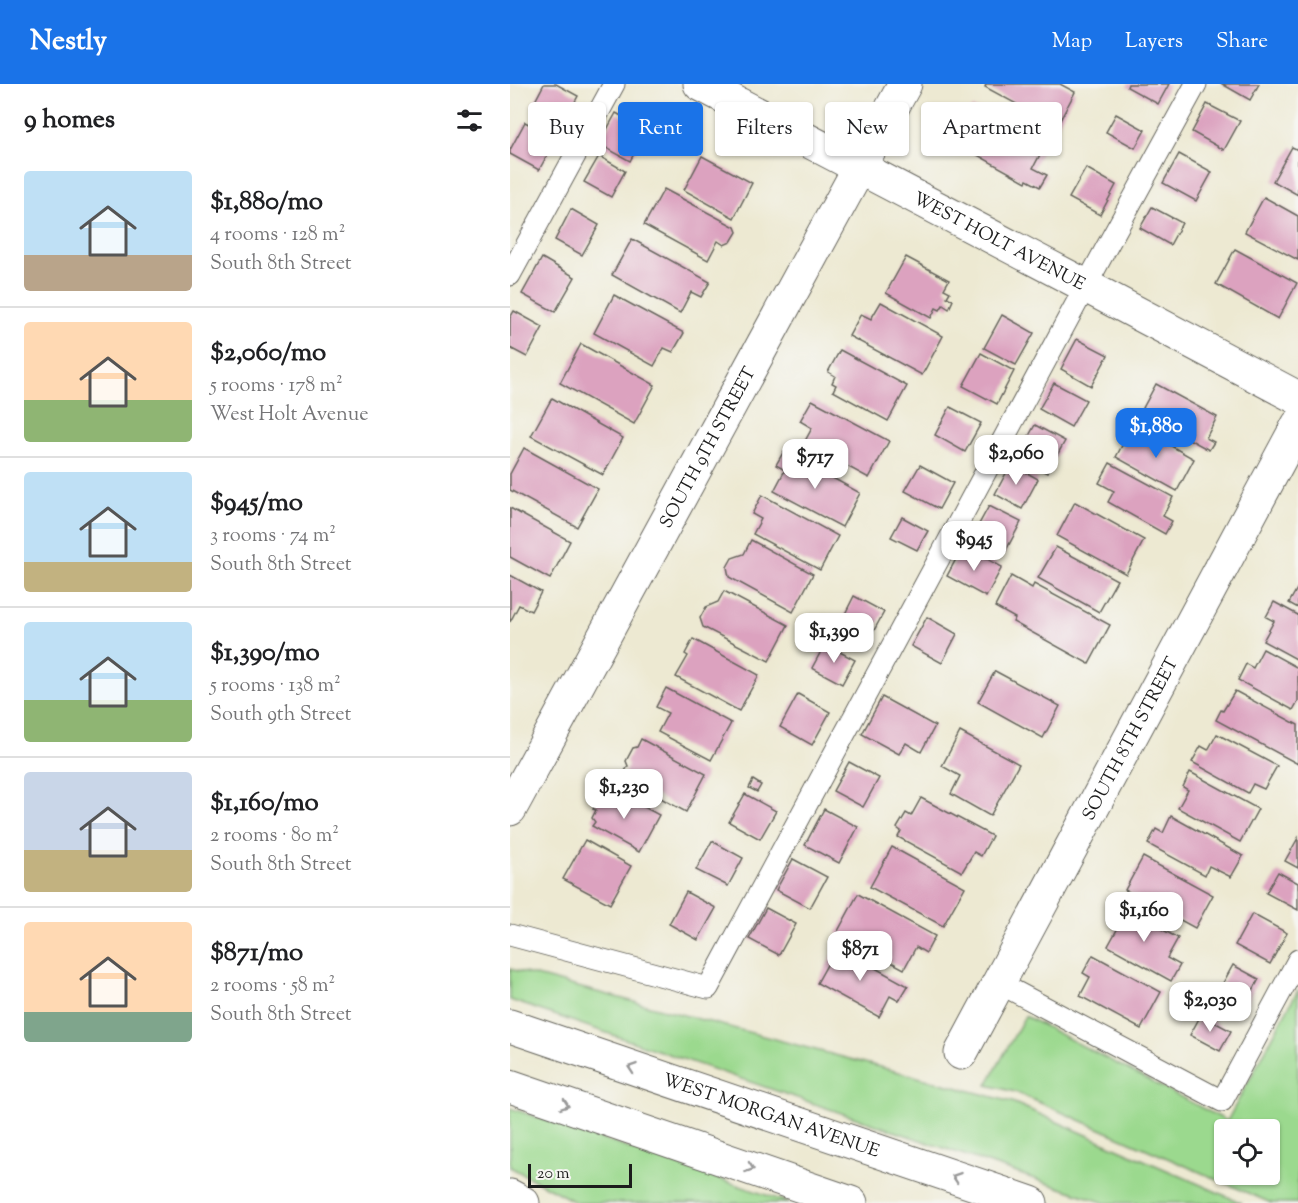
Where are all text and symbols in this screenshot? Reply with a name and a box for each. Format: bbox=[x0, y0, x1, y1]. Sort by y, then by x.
text: Nestly bbox=[30, 22, 107, 62]
text: Map bbox=[1052, 27, 1092, 57]
text: Layers bbox=[1125, 27, 1183, 57]
text: Share bbox=[1216, 27, 1268, 57]
text: 9 homes bbox=[24, 102, 115, 139]
chip: Buy bbox=[528, 102, 606, 156]
chip: Rent bbox=[618, 102, 703, 156]
chip: Filters bbox=[715, 102, 813, 156]
chip: New bbox=[825, 102, 909, 156]
chip: Apartment bbox=[921, 102, 1062, 156]
icon: filters bbox=[453, 104, 486, 137]
text: $1,880/mo bbox=[210, 184, 323, 221]
street label: WEST HOLT AVENUE bbox=[908, 187, 1089, 298]
icon: home bbox=[72, 195, 144, 267]
text: 4 rooms · 128 m² bbox=[210, 221, 345, 250]
text: South 8th Street bbox=[210, 250, 352, 279]
text: $2,060/mo bbox=[210, 335, 326, 372]
icon: home bbox=[72, 346, 144, 418]
street label: SOUTH 9TH STREET bbox=[654, 363, 764, 533]
text: 5 rooms · 178 m² bbox=[210, 372, 343, 401]
text: West Holt Avenue bbox=[210, 401, 369, 430]
pin: $1,880 bbox=[1107, 408, 1205, 459]
text: $1,880 bbox=[1129, 413, 1183, 442]
pin: $2,060 bbox=[967, 435, 1065, 486]
pin: $717 bbox=[779, 439, 851, 490]
text: $2,060 bbox=[988, 440, 1044, 469]
text: $717 bbox=[796, 444, 834, 473]
text: $945/mo bbox=[210, 485, 303, 522]
icon: home bbox=[72, 496, 144, 568]
pin: $945 bbox=[938, 521, 1010, 572]
text: 3 rooms · 74 m² bbox=[210, 522, 336, 551]
text: $945 bbox=[955, 526, 993, 555]
text: South 8th Street bbox=[210, 551, 352, 580]
pin: $1,390 bbox=[785, 613, 883, 664]
text: $1,390 bbox=[809, 618, 859, 647]
text: $1,390/mo bbox=[210, 635, 320, 672]
icon: home bbox=[72, 646, 144, 718]
street label: SOUTH 8TH STREET bbox=[1077, 653, 1186, 826]
text: 5 rooms · 138 m² bbox=[210, 672, 341, 701]
text: South 9th Street bbox=[210, 701, 351, 730]
pin: $1,230 bbox=[575, 769, 673, 820]
text: $1,230 bbox=[599, 774, 649, 803]
text: $1,160/mo bbox=[210, 785, 319, 822]
icon: home bbox=[72, 796, 144, 868]
text: 2 rooms · 80 m² bbox=[210, 822, 339, 851]
text: South 8th Street bbox=[210, 851, 352, 880]
pin: $1,160 bbox=[1095, 892, 1193, 943]
text: $1,160 bbox=[1119, 897, 1169, 926]
pin: $871 bbox=[824, 931, 896, 982]
text: $871/mo bbox=[210, 935, 303, 972]
text: $871 bbox=[841, 936, 879, 965]
icon: home bbox=[72, 946, 144, 1018]
text: 2 rooms · 58 m² bbox=[210, 972, 335, 1001]
pin: $2,030 bbox=[1161, 982, 1259, 1033]
text: $2,030 bbox=[1183, 987, 1237, 1016]
text: South 8th Street bbox=[210, 1001, 352, 1030]
one-way arrow bbox=[627, 1062, 638, 1075]
street label: WEST MORGAN AVENUE bbox=[659, 1068, 883, 1166]
one-way arrow bbox=[559, 1097, 570, 1110]
map controls bbox=[1214, 1119, 1280, 1185]
button: locate bbox=[1214, 1119, 1280, 1185]
scale bar bbox=[528, 1161, 632, 1188]
one-way arrow bbox=[744, 1161, 755, 1174]
text: 20 m bbox=[537, 1163, 570, 1186]
one-way arrow bbox=[951, 1172, 962, 1185]

